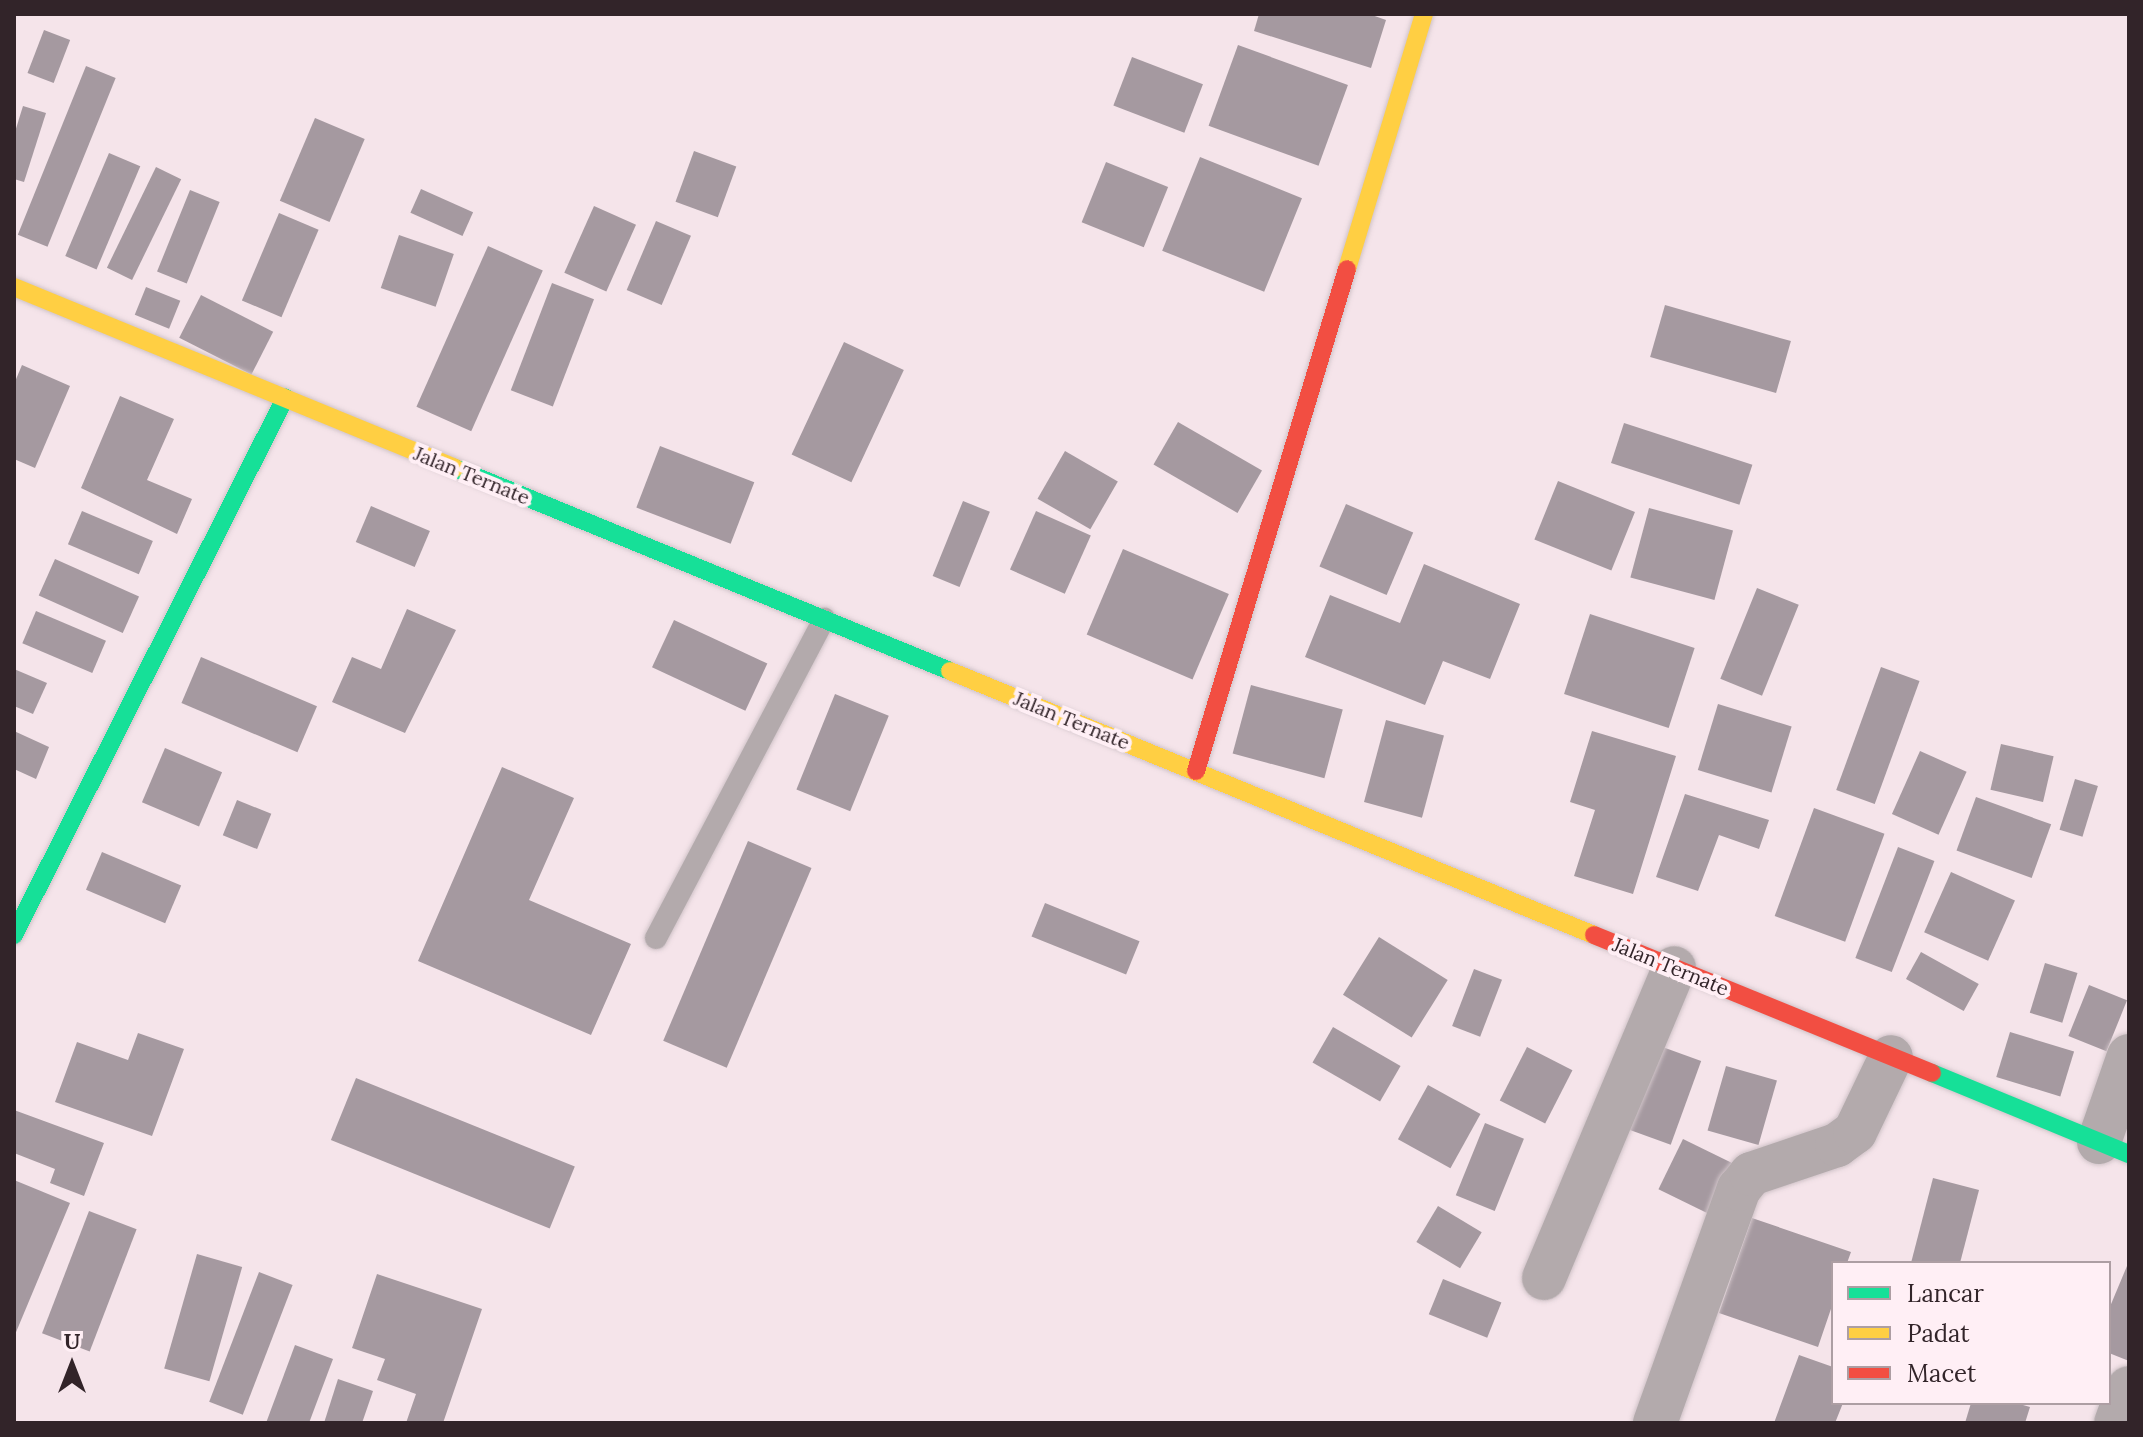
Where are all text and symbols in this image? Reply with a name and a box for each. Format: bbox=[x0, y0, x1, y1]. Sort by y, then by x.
street label: Jalan Ternate bbox=[411, 441, 533, 509]
street label: Jalan Ternate bbox=[1011, 686, 1133, 754]
street label: Jalan Ternate bbox=[1610, 932, 1732, 1000]
legend bbox=[1831, 1261, 2111, 1405]
text: Lancar bbox=[1907, 1278, 1984, 1309]
text: Padat bbox=[1907, 1318, 1970, 1349]
north arrow bbox=[32, 1325, 112, 1405]
text: U bbox=[64, 1327, 80, 1355]
text: Macet bbox=[1907, 1358, 1976, 1389]

